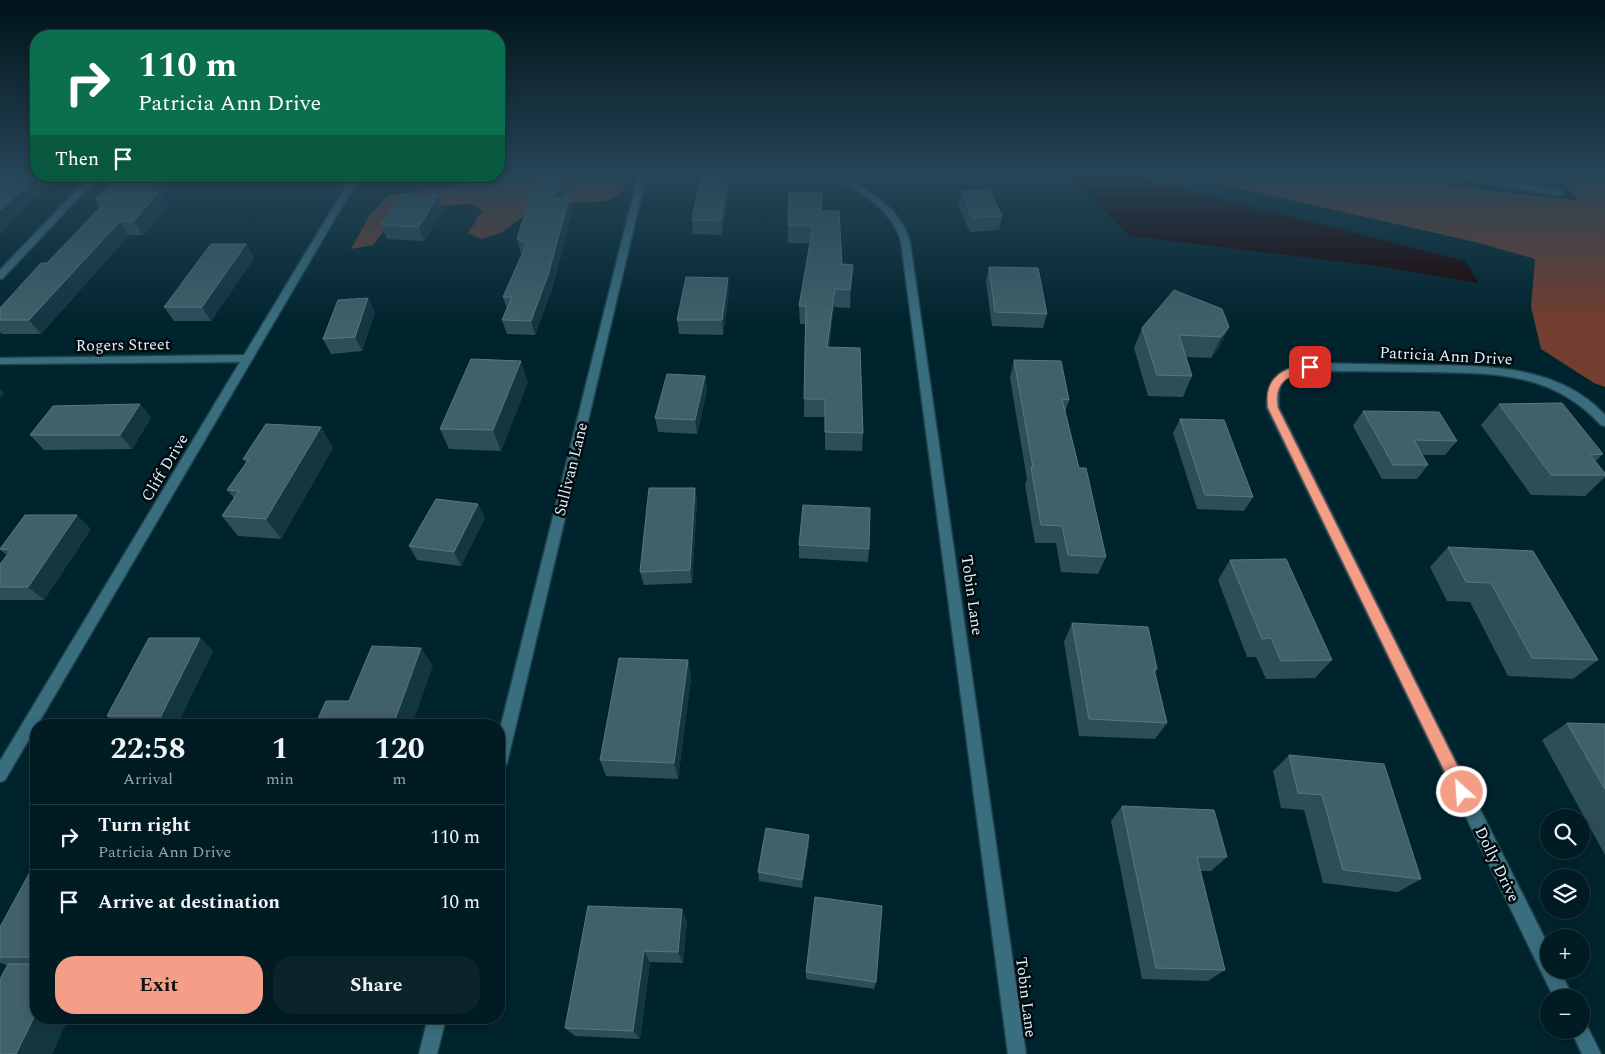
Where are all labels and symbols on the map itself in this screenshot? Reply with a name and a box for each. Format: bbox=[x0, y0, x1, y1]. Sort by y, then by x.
street label: Rogers Street bbox=[75, 332, 171, 358]
street label: Patricia Ann Drive bbox=[1379, 341, 1513, 371]
pin bbox=[1289, 346, 1331, 388]
street label: Sullivan Lane bbox=[548, 420, 594, 519]
street label: Cliff Drive bbox=[135, 429, 195, 506]
street label: Tobin Lane bbox=[955, 553, 990, 637]
position arrow bbox=[1435, 765, 1487, 817]
street label: Dolly Drive bbox=[1468, 823, 1526, 906]
street label: Tobin Lane bbox=[1009, 956, 1043, 1039]

